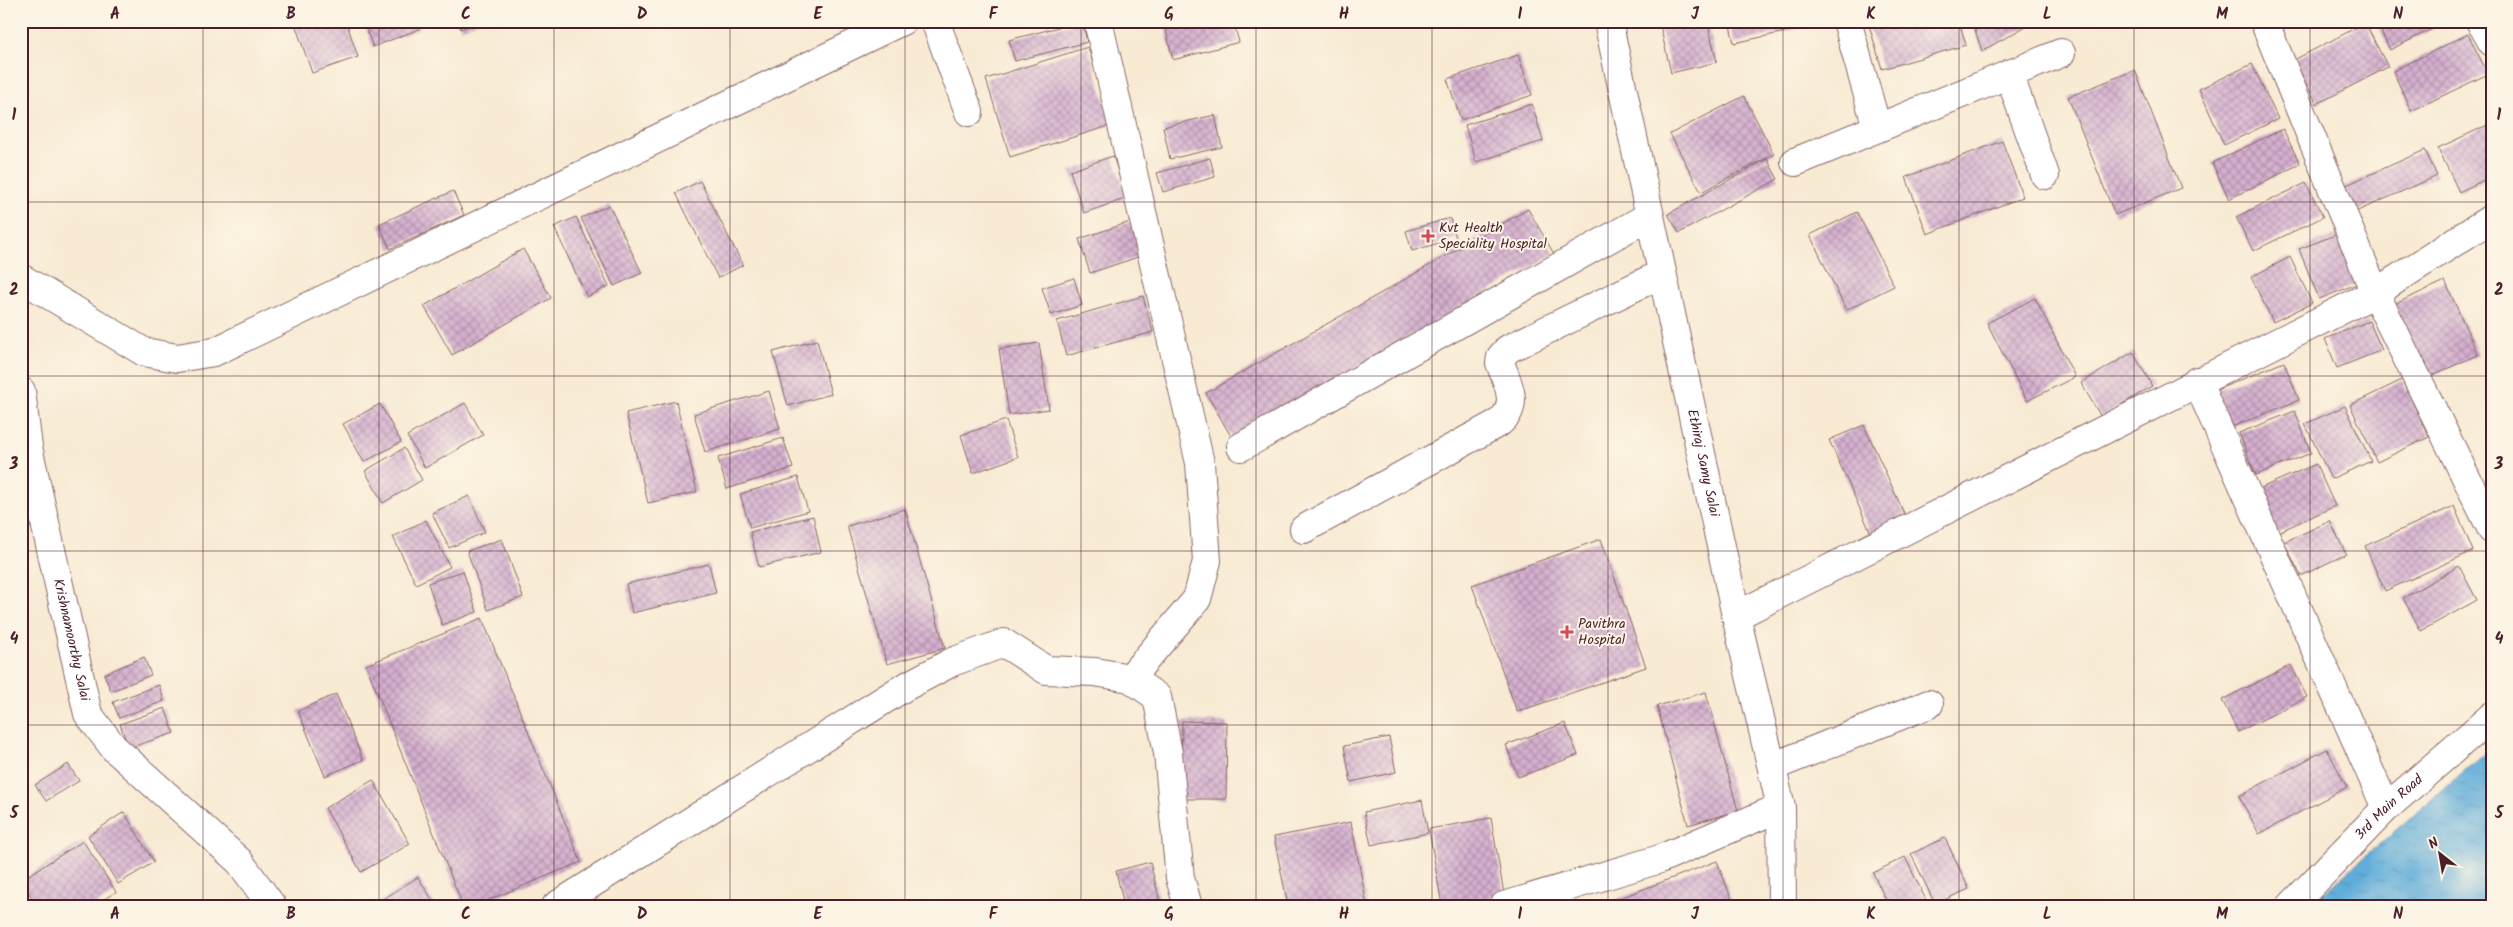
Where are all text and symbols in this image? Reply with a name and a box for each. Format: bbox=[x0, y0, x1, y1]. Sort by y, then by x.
text: A bbox=[110, 2, 120, 27]
text: B bbox=[286, 2, 296, 27]
text: C bbox=[461, 2, 471, 27]
text: D bbox=[637, 2, 648, 27]
text: E bbox=[814, 2, 824, 27]
text: F bbox=[989, 2, 999, 27]
text: G bbox=[1164, 2, 1174, 27]
text: H bbox=[1339, 2, 1349, 27]
text: I bbox=[1518, 2, 1523, 27]
text: J bbox=[1691, 2, 1700, 27]
text: K bbox=[1866, 2, 1876, 27]
text: L bbox=[2043, 2, 2051, 27]
text: M bbox=[2216, 2, 2229, 27]
text: N bbox=[2393, 2, 2403, 27]
text: 1 bbox=[12, 103, 17, 128]
text: 1 bbox=[2497, 103, 2502, 128]
place label: Kvt Health Speciality Hospital bbox=[1439, 217, 1548, 255]
marker: Kvt Health Speciality Hospital bbox=[1421, 229, 1435, 243]
text: 2 bbox=[9, 278, 19, 303]
text: 2 bbox=[2494, 278, 2504, 303]
street label: Ethiraj Samy Salai bbox=[1681, 407, 1725, 519]
text: 3 bbox=[9, 452, 19, 477]
text: 3 bbox=[2494, 452, 2504, 477]
street label: Krishnamoorthy Salai bbox=[47, 576, 96, 704]
place label: Pavithra Hospital bbox=[1578, 613, 1626, 651]
marker: Pavithra Hospital bbox=[1560, 625, 1574, 639]
text: 4 bbox=[10, 627, 19, 652]
text: 4 bbox=[2495, 627, 2504, 652]
street label: 3rd Main Road bbox=[2349, 769, 2429, 845]
text: 5 bbox=[9, 801, 20, 826]
text: 5 bbox=[2494, 801, 2505, 826]
north arrow bbox=[2416, 830, 2466, 880]
text: N bbox=[2424, 832, 2443, 855]
text: A bbox=[110, 902, 120, 927]
text: B bbox=[286, 902, 296, 927]
text: C bbox=[461, 902, 471, 927]
text: D bbox=[637, 902, 648, 927]
text: E bbox=[814, 902, 824, 927]
text: F bbox=[989, 902, 999, 927]
text: G bbox=[1164, 902, 1174, 927]
text: H bbox=[1339, 902, 1349, 927]
text: I bbox=[1518, 902, 1523, 927]
text: J bbox=[1691, 902, 1700, 927]
text: K bbox=[1866, 902, 1876, 927]
text: L bbox=[2043, 902, 2051, 927]
text: M bbox=[2216, 902, 2229, 927]
text: N bbox=[2393, 902, 2403, 927]

